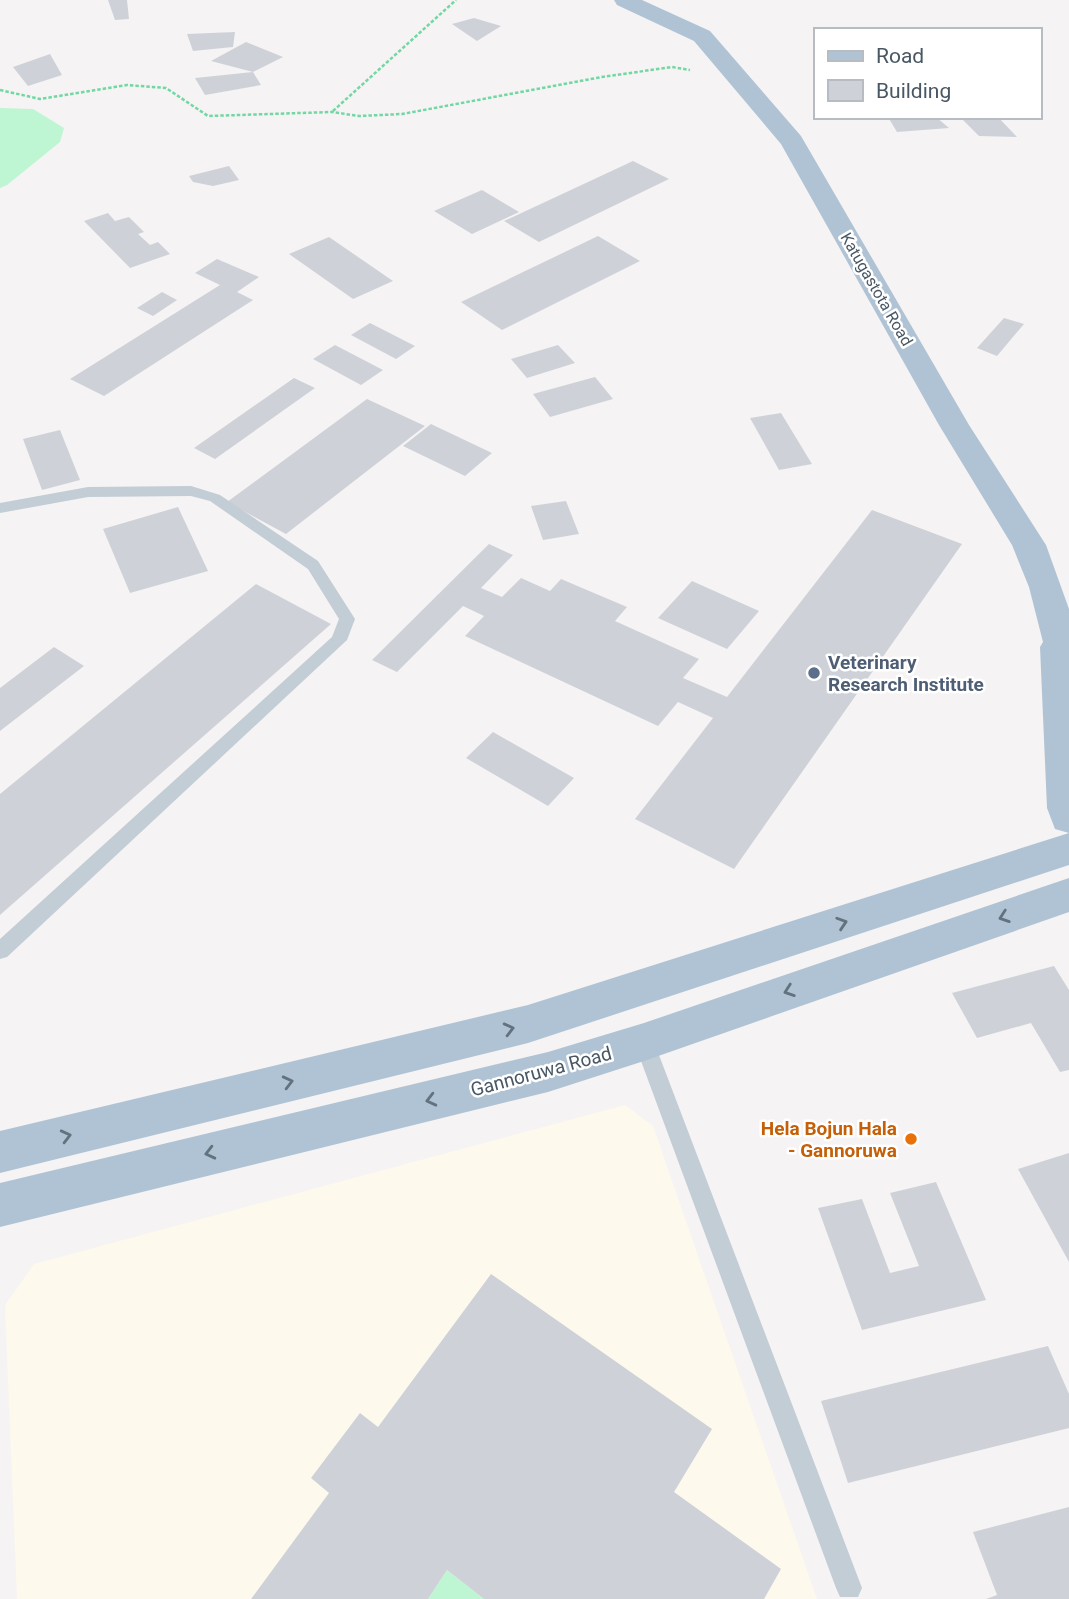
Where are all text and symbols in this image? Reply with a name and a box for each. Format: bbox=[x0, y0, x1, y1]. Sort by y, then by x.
legend bbox=[814, 28, 1041, 119]
text: Road bbox=[876, 44, 924, 68]
text: Building bbox=[876, 79, 951, 103]
street label: Katugastota Road bbox=[836, 229, 917, 349]
place label: Veterinary Research Institute bbox=[828, 651, 984, 696]
marker: Veterinary Research Institute bbox=[806, 665, 822, 681]
one-way arrow bbox=[999, 909, 1011, 923]
one-way arrow bbox=[835, 917, 848, 931]
one-way arrow bbox=[784, 983, 796, 997]
one-way arrow bbox=[503, 1023, 515, 1037]
street label: Gannoruwa Road bbox=[468, 1042, 614, 1101]
one-way arrow bbox=[281, 1076, 293, 1091]
one-way arrow bbox=[425, 1092, 437, 1106]
place label: Hela Bojun Hala - Gannoruwa bbox=[761, 1117, 897, 1162]
one-way arrow bbox=[60, 1130, 72, 1144]
marker: Hela Bojun Hala - Gannoruwa bbox=[903, 1131, 919, 1147]
one-way arrow bbox=[204, 1145, 216, 1159]

